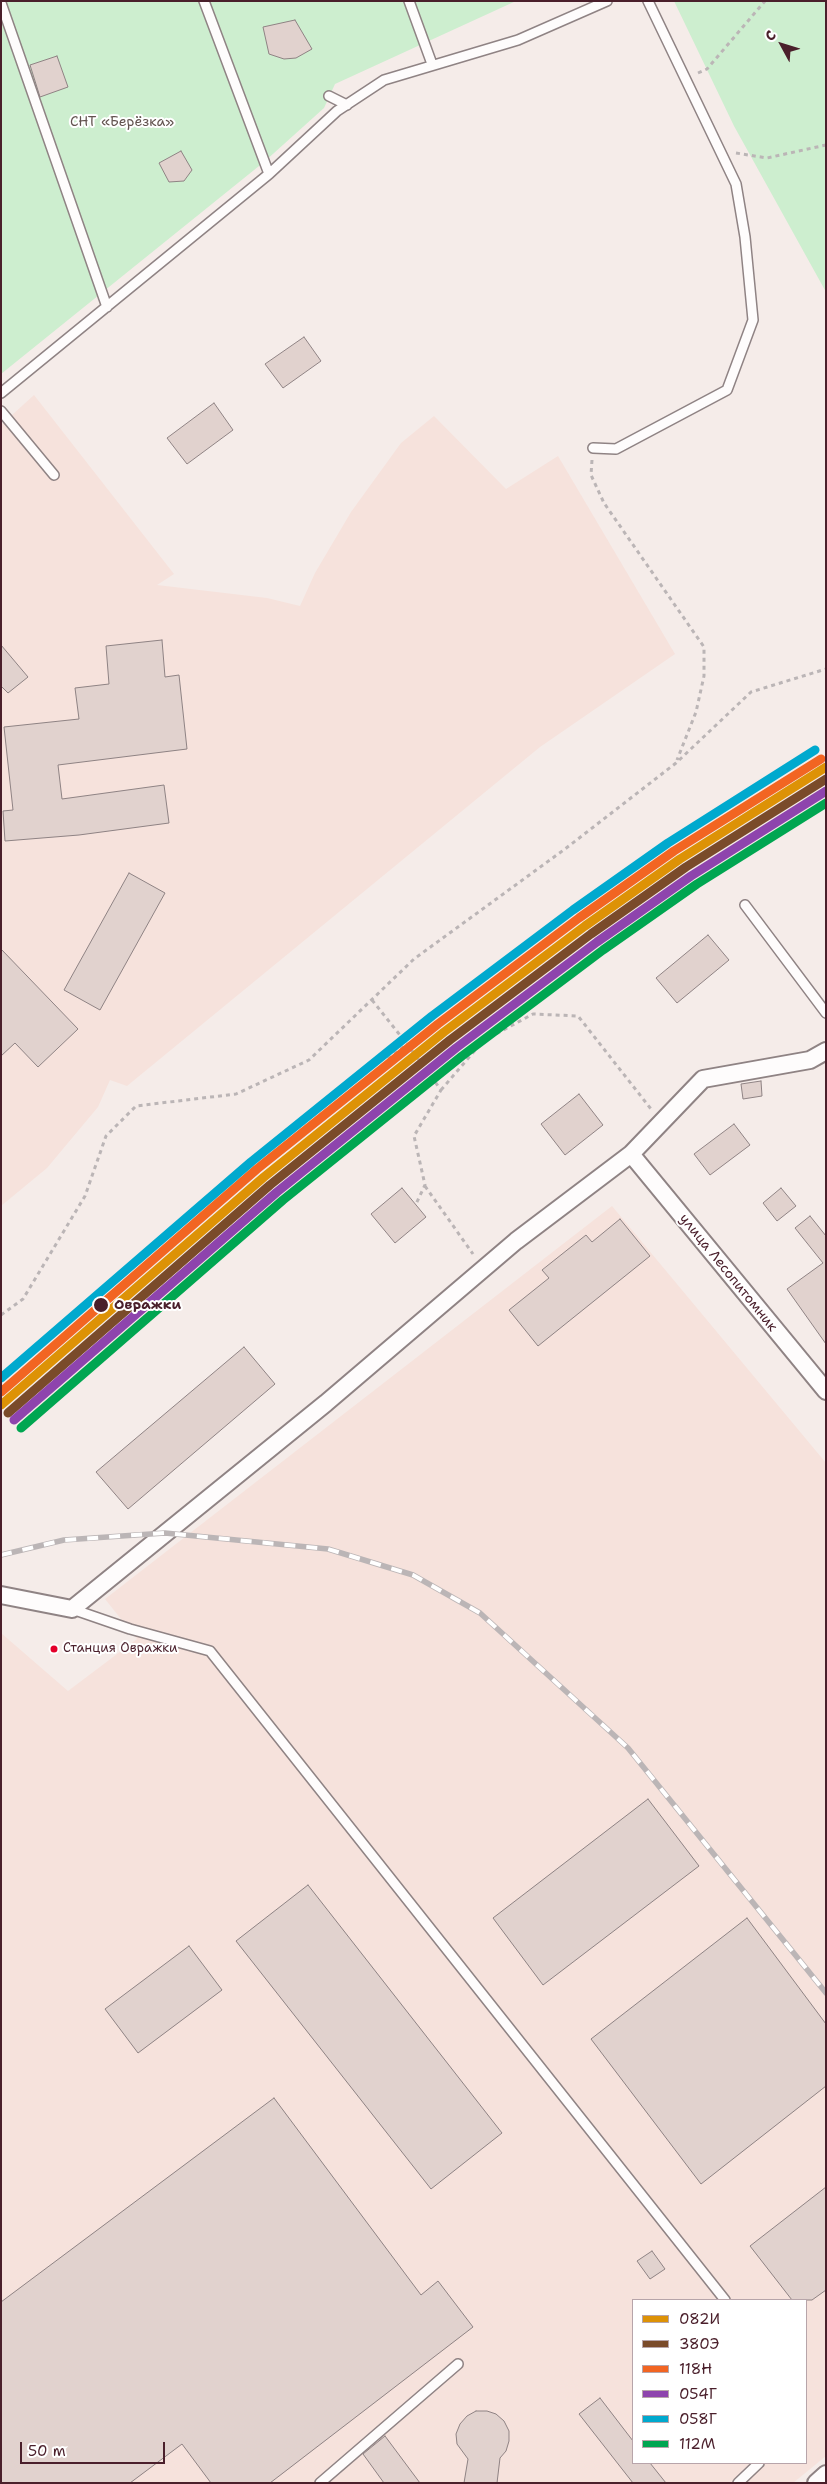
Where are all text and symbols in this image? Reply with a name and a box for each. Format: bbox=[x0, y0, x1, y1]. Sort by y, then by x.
north arrow bbox=[757, 20, 807, 70]
text: С bbox=[761, 27, 780, 45]
park label: СНТ «Берёзка» bbox=[70, 114, 174, 130]
street label: улица Лесопитомник bbox=[675, 1211, 781, 1335]
marker: Овражки bbox=[92, 1296, 110, 1314]
place label: Овражки bbox=[114, 1297, 181, 1313]
place label: Станция Овражки bbox=[63, 1641, 177, 1657]
marker: Станция Овражки bbox=[49, 1644, 59, 1654]
legend bbox=[632, 2299, 807, 2464]
text: 082И bbox=[679, 2309, 720, 2329]
text: 380Э bbox=[679, 2334, 719, 2354]
text: 118Н bbox=[679, 2359, 712, 2379]
text: 054Г bbox=[679, 2384, 717, 2404]
text: 058Г bbox=[679, 2409, 717, 2429]
scale bar bbox=[22, 2432, 168, 2464]
text: 112М bbox=[679, 2434, 716, 2454]
text: 50 m bbox=[28, 2441, 66, 2461]

